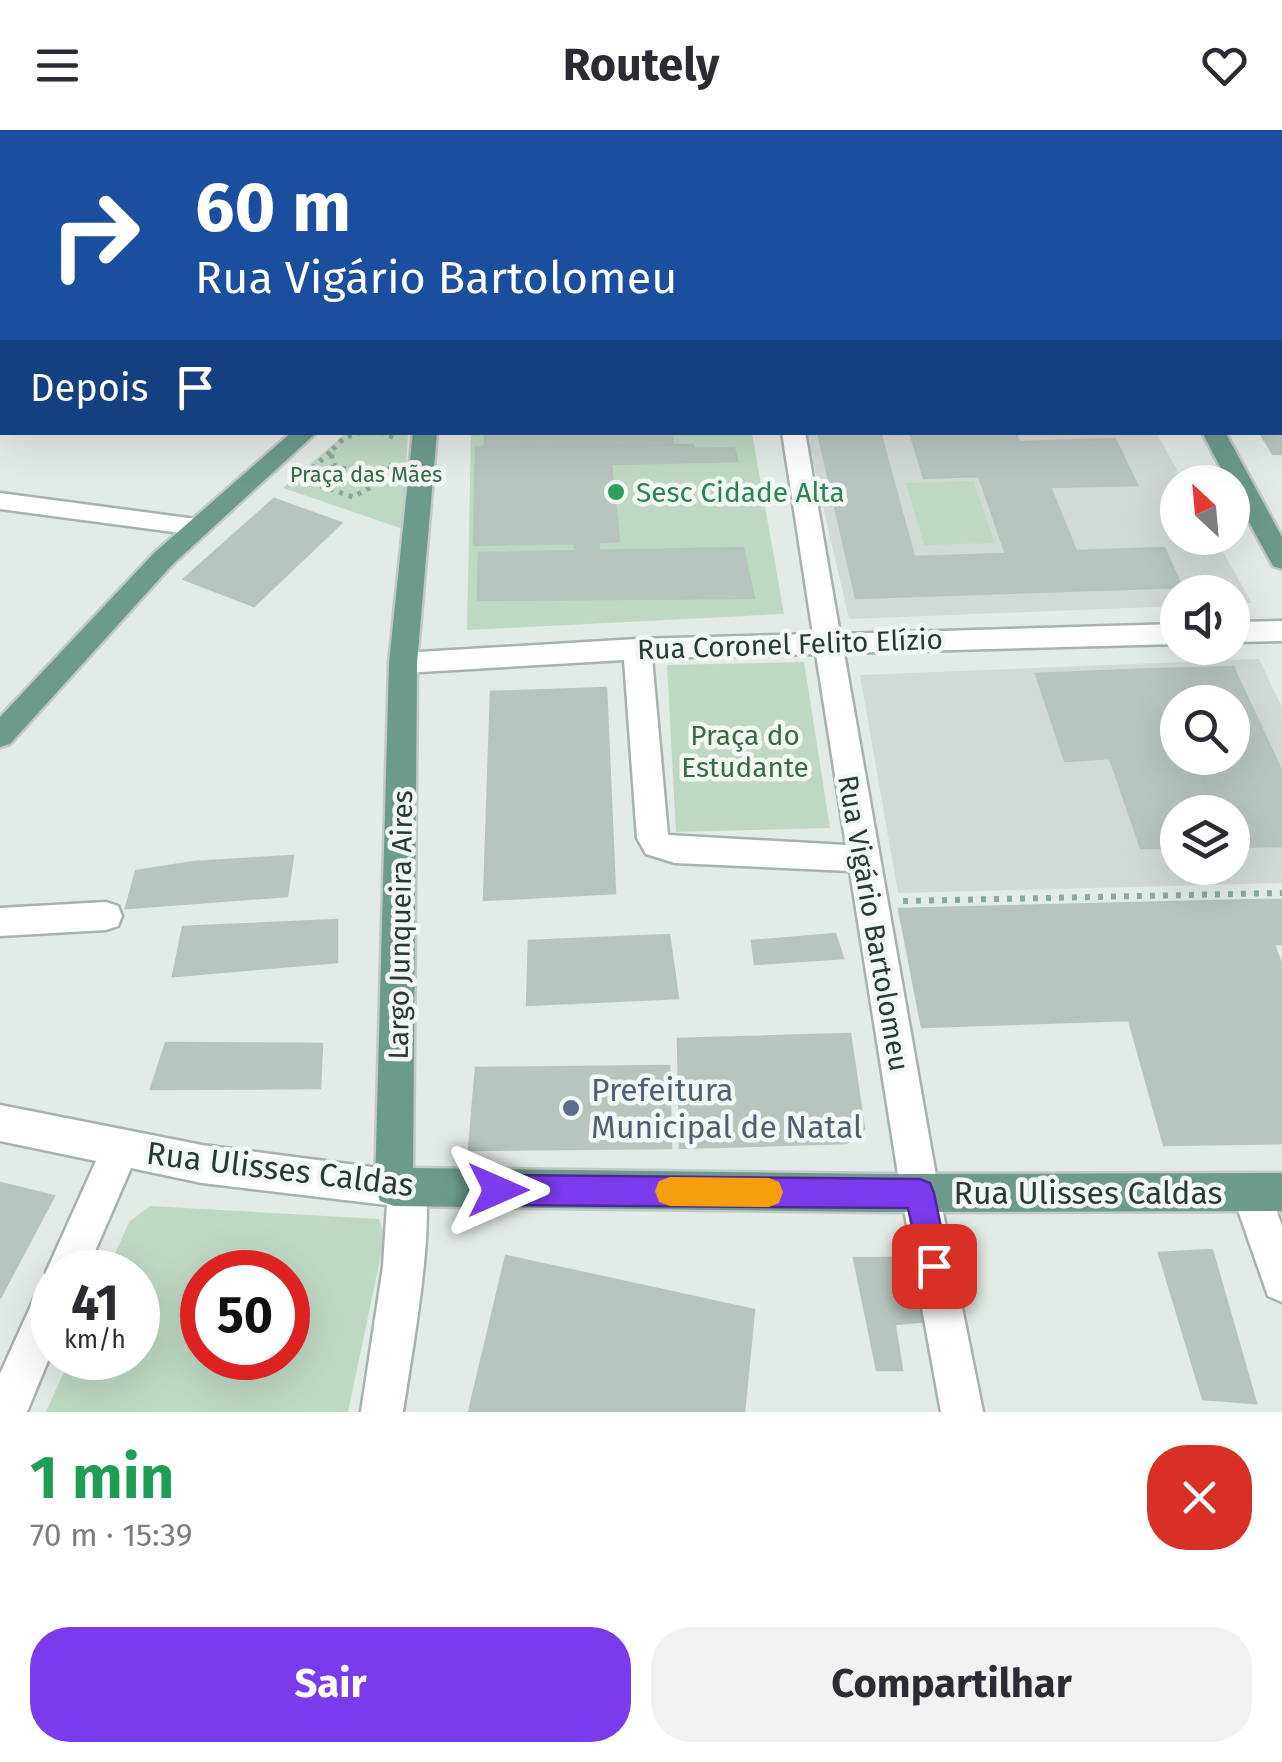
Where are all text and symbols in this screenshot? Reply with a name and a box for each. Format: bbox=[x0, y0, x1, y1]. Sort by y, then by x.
icon: menu bbox=[30, 38, 85, 93]
text: Routely bbox=[563, 38, 719, 92]
icon: heart bbox=[1197, 38, 1252, 93]
text: 60 m bbox=[195, 166, 351, 250]
icon: right bbox=[30, 170, 160, 300]
text: Rua Vigário Bartolomeu bbox=[195, 251, 677, 305]
icon: arrive bbox=[168, 360, 223, 415]
text: Depois bbox=[30, 365, 148, 411]
park label: Praça das Mães bbox=[290, 461, 442, 488]
north arrow bbox=[1160, 465, 1250, 555]
map controls bbox=[1160, 465, 1250, 885]
place label: Sesc Cidade Alta bbox=[636, 476, 845, 509]
marker: Sesc Cidade Alta bbox=[605, 481, 627, 503]
button: sound bbox=[1160, 575, 1250, 665]
street label: Rua Coronel Felito Elízio bbox=[637, 623, 943, 666]
button: search bbox=[1160, 685, 1250, 775]
park label: Praça do Estudante bbox=[681, 719, 809, 784]
street label: Rua Vigário Bartolomeu bbox=[831, 772, 916, 1074]
street label: Largo Junqueira Aires bbox=[382, 790, 419, 1060]
button: layers bbox=[1160, 795, 1250, 885]
place label: Prefeitura Municipal de Natal bbox=[591, 1071, 862, 1146]
marker: Prefeitura Municipal de Natal bbox=[560, 1097, 582, 1119]
street label: Rua Ulisses Caldas bbox=[144, 1134, 416, 1204]
position arrow bbox=[446, 1138, 550, 1242]
street label: Rua Ulisses Caldas bbox=[954, 1174, 1222, 1212]
pin bbox=[892, 1224, 977, 1309]
icon: arrive bbox=[907, 1239, 962, 1294]
speed limit sign: 50 bbox=[180, 1250, 310, 1380]
text: 41 bbox=[71, 1273, 119, 1333]
text: km/h bbox=[64, 1325, 126, 1355]
text: 1 min bbox=[30, 1442, 174, 1514]
button: close bbox=[1147, 1445, 1252, 1550]
text: 70 m · 15:39 bbox=[30, 1516, 192, 1554]
button: Sair bbox=[30, 1627, 631, 1742]
button: Compartilhar bbox=[651, 1627, 1252, 1742]

